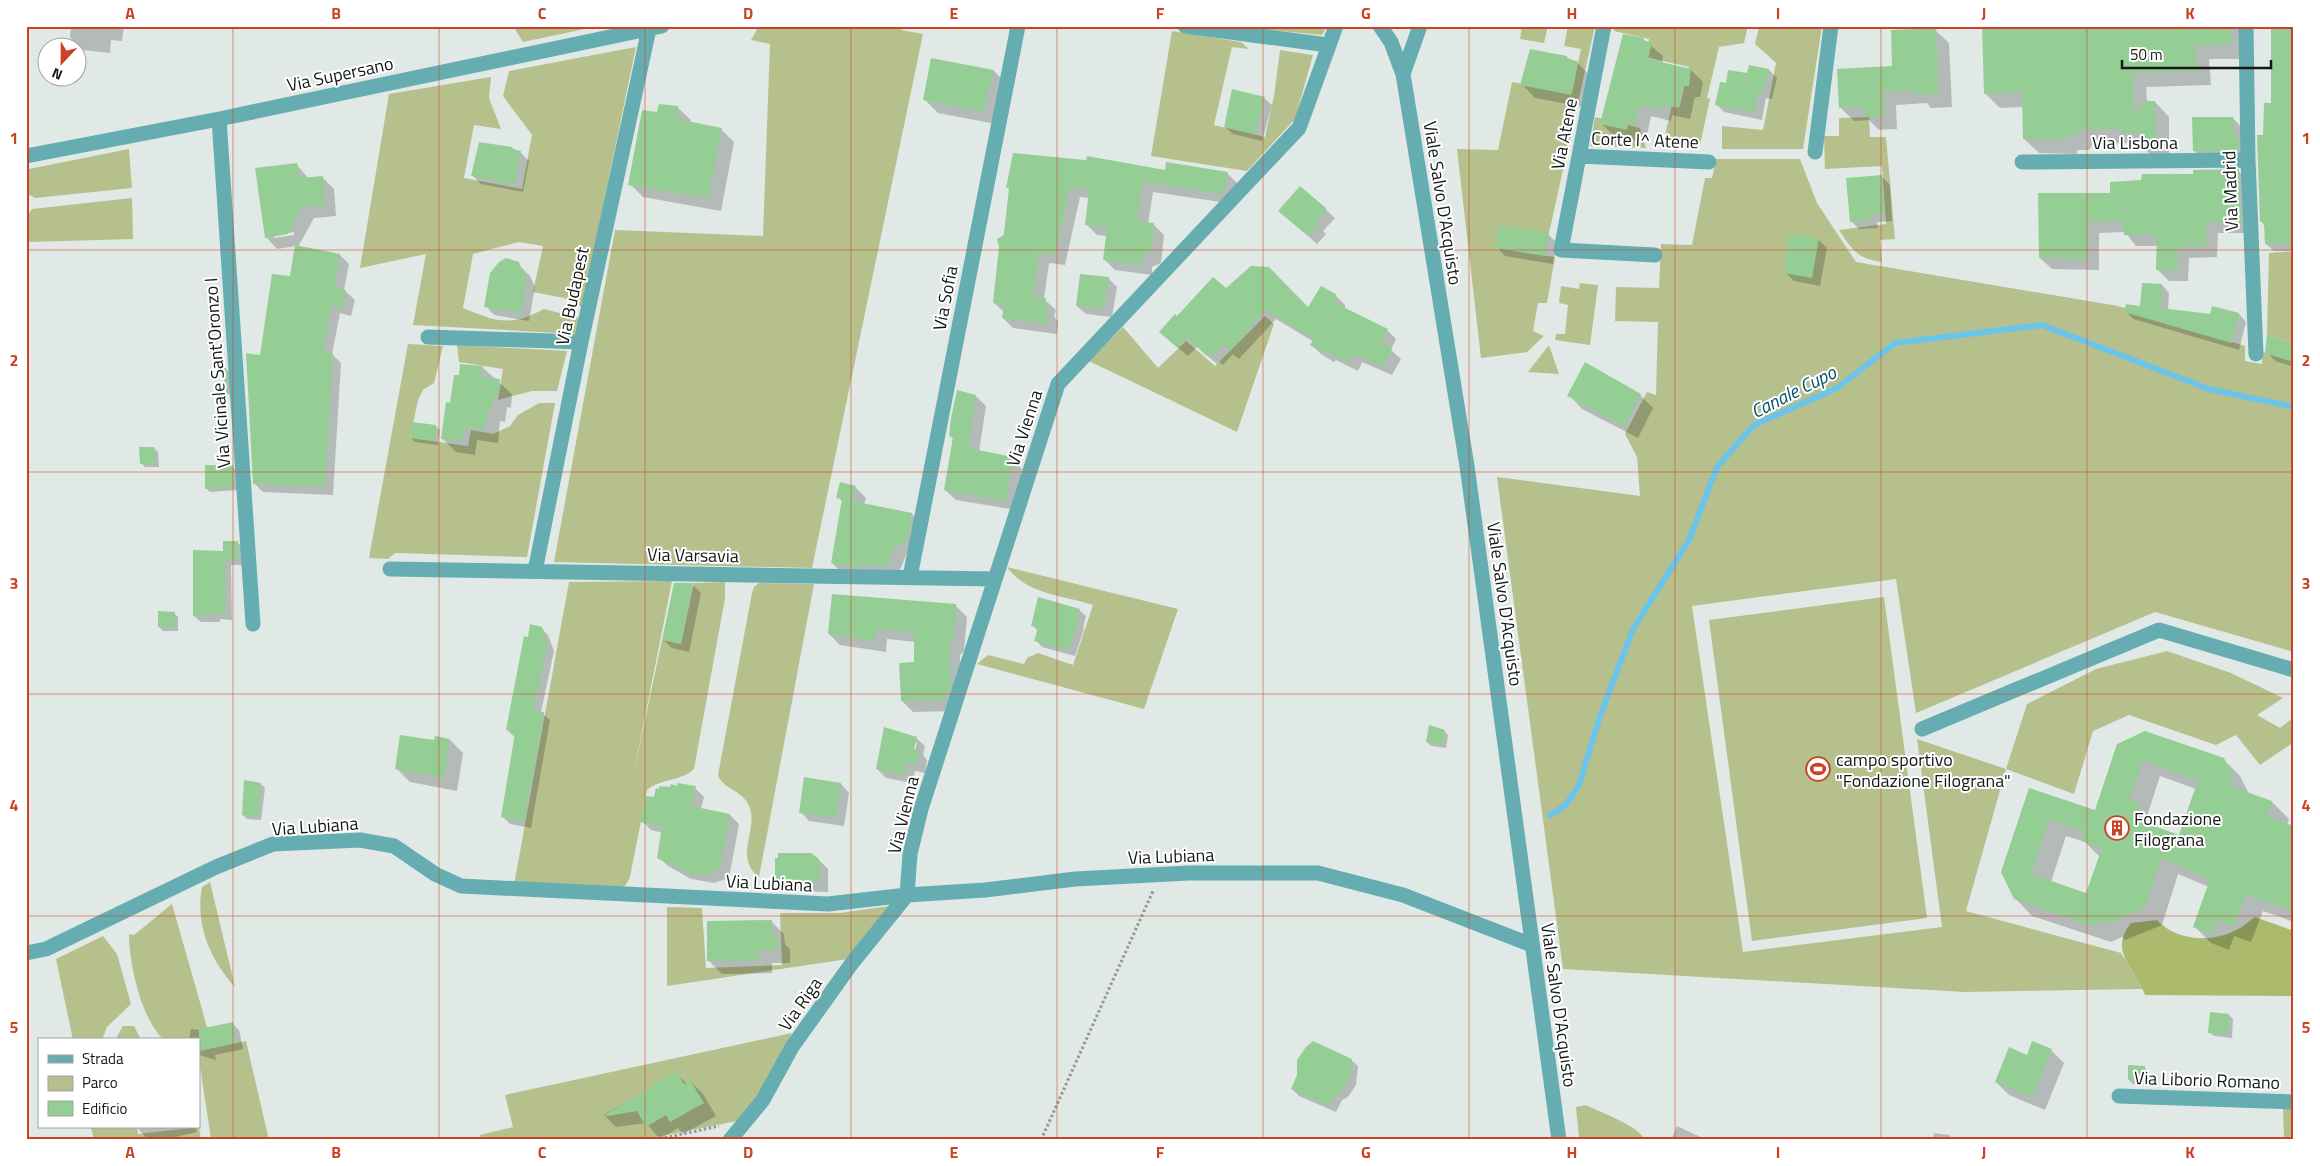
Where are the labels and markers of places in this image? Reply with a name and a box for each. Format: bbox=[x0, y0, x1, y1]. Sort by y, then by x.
place label: campo sportivo "Fondazione Filograna" bbox=[1836, 746, 2011, 794]
sports icon: campo sportivo "Fondazione Filograna" bbox=[1805, 756, 1831, 782]
place label: Fondazione Filograna bbox=[2134, 805, 2221, 853]
building icon: Fondazione Filograna bbox=[2104, 815, 2130, 841]

